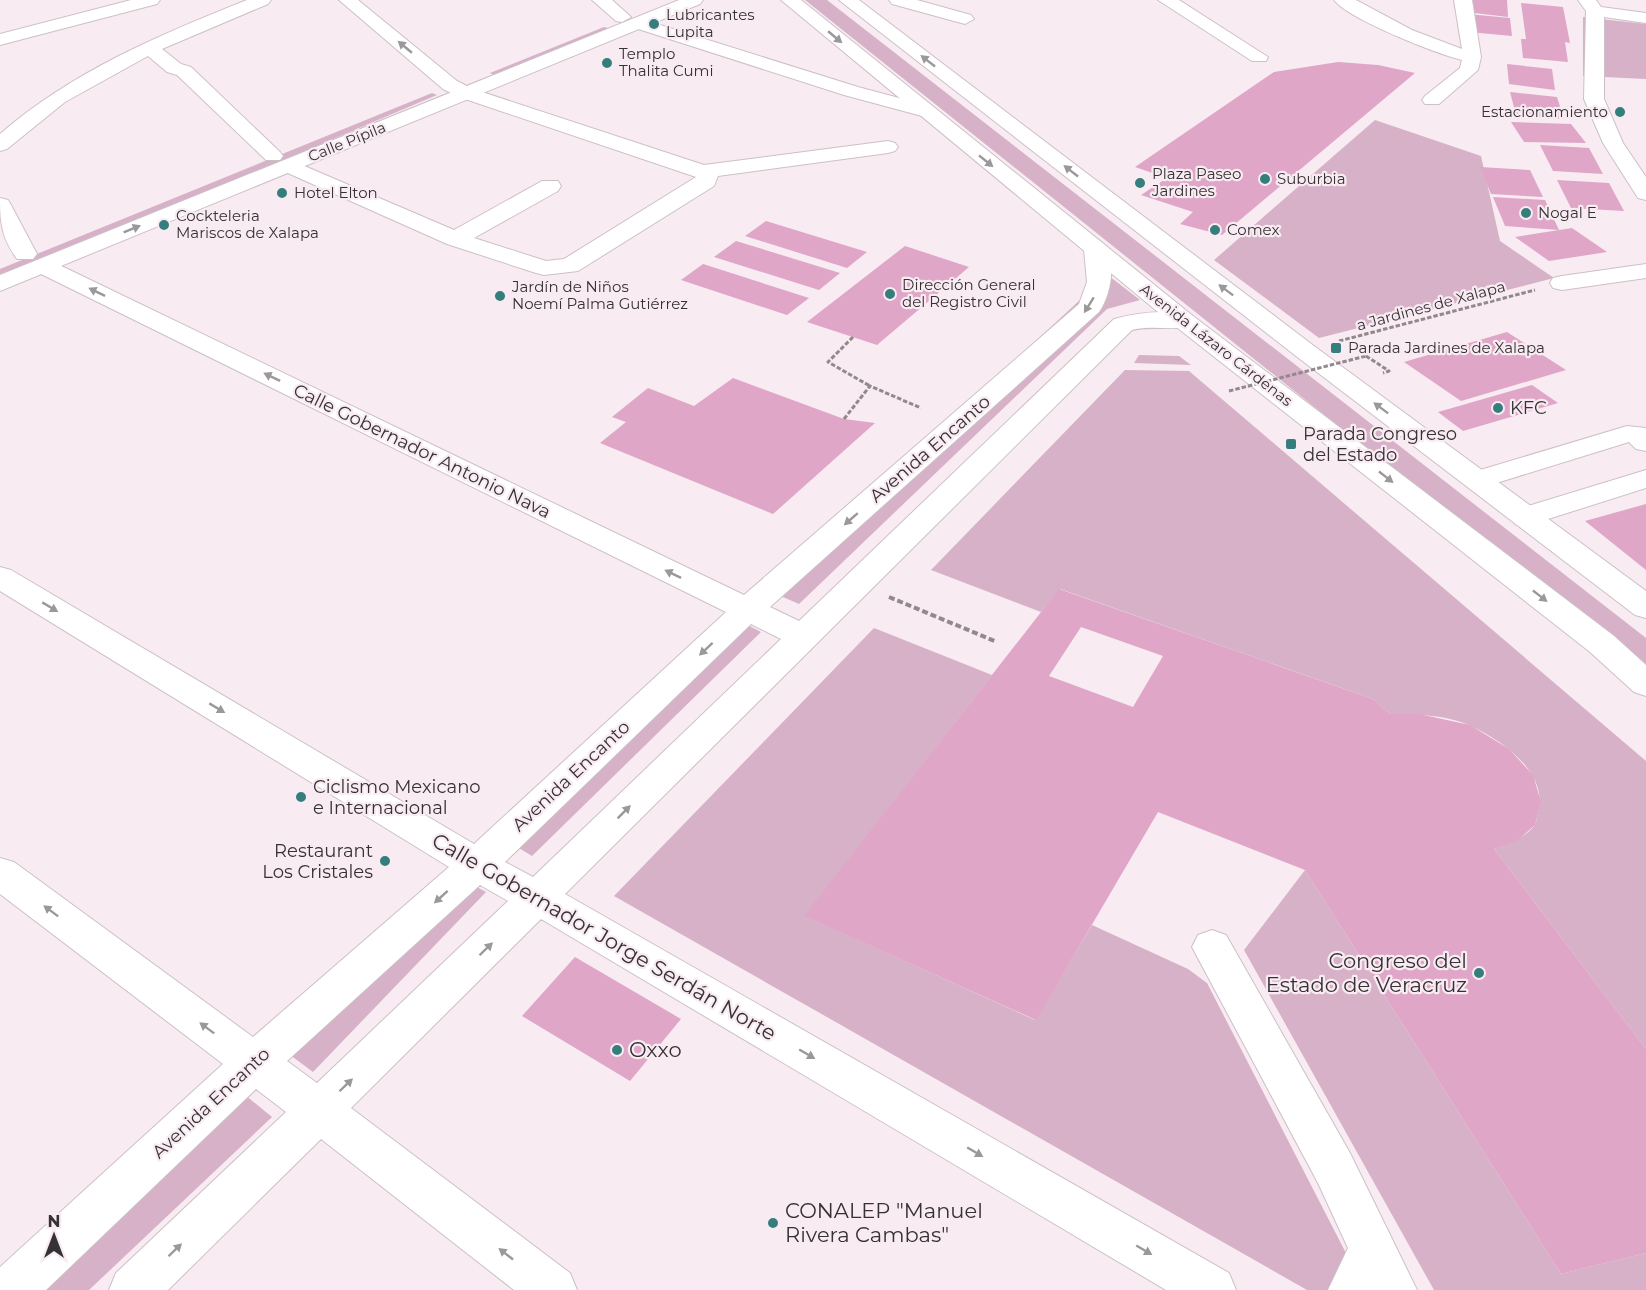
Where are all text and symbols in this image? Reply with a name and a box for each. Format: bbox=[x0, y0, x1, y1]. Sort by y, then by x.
place label: Lubricantes Lupita bbox=[666, 5, 755, 41]
marker: Lubricantes Lupita bbox=[647, 17, 661, 31]
one-way arrow bbox=[827, 31, 843, 44]
one-way arrow bbox=[397, 41, 413, 54]
place label: Templo Thalita Cumi bbox=[619, 44, 714, 80]
one-way arrow bbox=[920, 55, 936, 68]
marker: Templo Thalita Cumi bbox=[600, 56, 614, 70]
place label: Estacionamiento bbox=[1481, 102, 1608, 121]
marker: Estacionamiento bbox=[1613, 105, 1627, 119]
street label: Calle Pípila bbox=[305, 117, 389, 166]
one-way arrow bbox=[978, 154, 994, 167]
place label: Plaza Paseo Jardines bbox=[1151, 164, 1241, 200]
one-way arrow bbox=[1063, 165, 1079, 178]
place label: Suburbia bbox=[1277, 169, 1346, 188]
marker: Suburbia bbox=[1258, 172, 1272, 186]
marker: Plaza Paseo Jardines bbox=[1133, 176, 1147, 190]
place label: Hotel Elton bbox=[294, 183, 378, 202]
marker: Hotel Elton bbox=[275, 186, 289, 200]
place label: Nogal E bbox=[1538, 203, 1597, 222]
place label: Cockteleria Mariscos de Xalapa bbox=[176, 206, 319, 242]
marker: Nogal E bbox=[1519, 206, 1533, 220]
marker: Cockteleria Mariscos de Xalapa bbox=[157, 218, 171, 232]
place label: Comex bbox=[1227, 220, 1279, 239]
marker: Comex bbox=[1208, 223, 1222, 237]
one-way arrow bbox=[123, 224, 141, 234]
place label: Dirección General del Registro Civil bbox=[902, 275, 1036, 311]
place label: Jardín de Niños Noemí Palma Gutiérrez bbox=[511, 277, 688, 313]
street label: a Jardines de Xalapa bbox=[1354, 277, 1507, 335]
street label: Avenida Lázaro Cárdenas bbox=[1136, 279, 1296, 410]
one-way arrow bbox=[1218, 284, 1234, 296]
one-way arrow bbox=[88, 287, 105, 296]
marker: Dirección General del Registro Civil bbox=[883, 287, 897, 301]
marker: Jardín de Niños Noemí Palma Gutiérrez bbox=[493, 289, 507, 303]
one-way arrow bbox=[1083, 296, 1094, 313]
place label: Parada Jardines de Xalapa bbox=[1348, 338, 1545, 357]
marker: Parada Jardines de Xalapa bbox=[1329, 341, 1343, 355]
one-way arrow bbox=[263, 373, 280, 382]
street label: Calle Gobernador Antonio Nava bbox=[290, 379, 554, 523]
street label: Avenida Encanto bbox=[865, 391, 995, 507]
place label: KFC bbox=[1510, 397, 1547, 419]
marker: KFC bbox=[1491, 401, 1505, 415]
one-way arrow bbox=[1374, 402, 1390, 414]
place label: Parada Congreso del Estado bbox=[1303, 423, 1457, 466]
marker: Parada Congreso del Estado bbox=[1284, 437, 1298, 451]
one-way arrow bbox=[1378, 471, 1393, 483]
one-way arrow bbox=[843, 512, 858, 526]
one-way arrow bbox=[665, 570, 682, 579]
one-way arrow bbox=[1532, 590, 1548, 603]
one-way arrow bbox=[42, 602, 59, 612]
one-way arrow bbox=[698, 642, 713, 656]
one-way arrow bbox=[209, 702, 225, 713]
street label: Avenida Encanto bbox=[508, 716, 634, 836]
place label: Ciclismo Mexicano e Internacional bbox=[313, 776, 481, 819]
marker: Ciclismo Mexicano e Internacional bbox=[294, 790, 308, 804]
one-way arrow bbox=[617, 806, 631, 820]
street label: Calle Gobernador Jorge Serdán Norte bbox=[428, 827, 781, 1046]
place label: Restaurant Los Cristales bbox=[262, 840, 373, 883]
marker: Restaurant Los Cristales bbox=[378, 854, 392, 868]
one-way arrow bbox=[434, 890, 449, 903]
one-way arrow bbox=[43, 905, 59, 917]
one-way arrow bbox=[478, 942, 493, 956]
place label: Congreso del Estado de Veracruz bbox=[1266, 948, 1467, 997]
marker: Congreso del Estado de Veracruz bbox=[1472, 966, 1486, 980]
one-way arrow bbox=[199, 1022, 215, 1034]
place label: Oxxo bbox=[629, 1037, 682, 1062]
street label: Avenida Encanto bbox=[148, 1043, 274, 1163]
marker: Oxxo bbox=[610, 1043, 624, 1057]
one-way arrow bbox=[799, 1049, 816, 1059]
one-way arrow bbox=[339, 1079, 353, 1093]
one-way arrow bbox=[967, 1147, 984, 1157]
place label: CONALEP "Manuel Rivera Cambas" bbox=[785, 1198, 983, 1247]
north arrow bbox=[24, 1206, 84, 1266]
text: N bbox=[48, 1212, 60, 1231]
marker: CONALEP "Manuel Rivera Cambas" bbox=[766, 1216, 780, 1230]
one-way arrow bbox=[168, 1243, 182, 1257]
one-way arrow bbox=[1136, 1245, 1152, 1256]
one-way arrow bbox=[499, 1249, 514, 1261]

